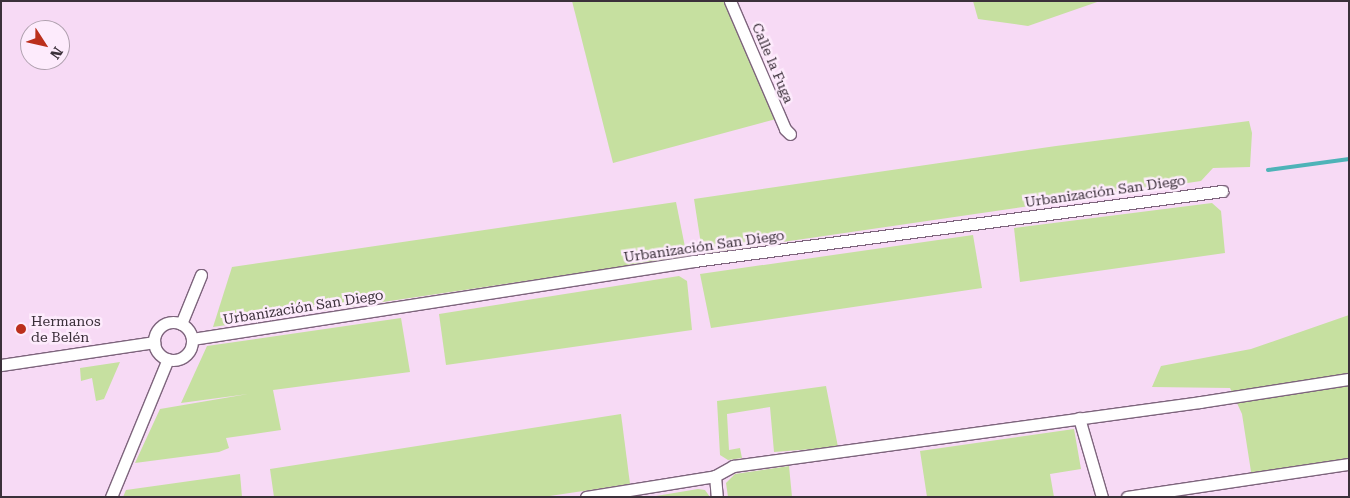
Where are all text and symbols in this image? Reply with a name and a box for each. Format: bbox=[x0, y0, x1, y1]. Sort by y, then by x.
north arrow bbox=[20, 20, 70, 70]
street label: Calle la Fuga bbox=[749, 20, 797, 106]
text: N bbox=[47, 44, 66, 62]
street label: Urbanización San Diego bbox=[1024, 171, 1186, 211]
street label: Urbanización San Diego bbox=[623, 226, 785, 266]
street label: Urbanización San Diego bbox=[222, 286, 384, 328]
place label: Hermanos de Belén bbox=[31, 313, 101, 346]
marker: Hermanos de Belén bbox=[15, 323, 27, 335]

